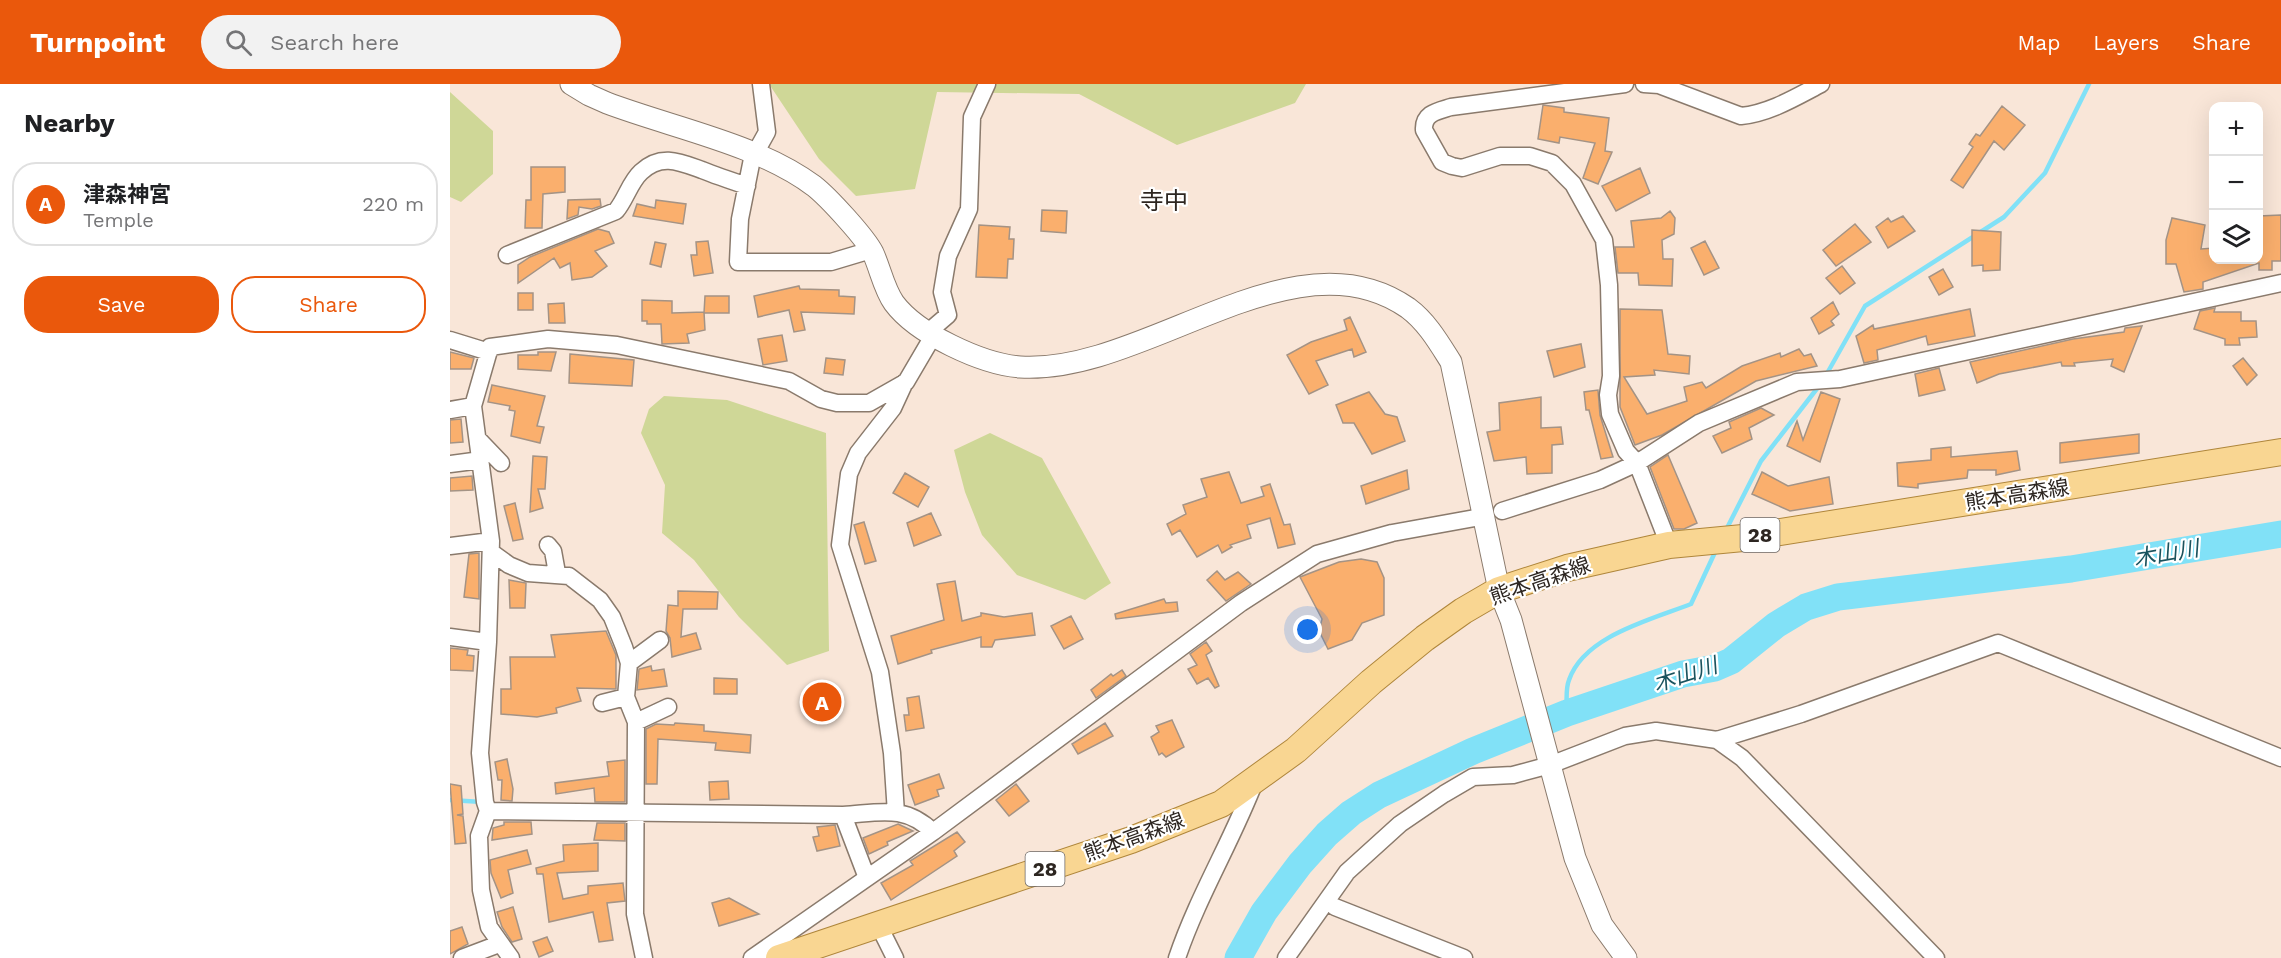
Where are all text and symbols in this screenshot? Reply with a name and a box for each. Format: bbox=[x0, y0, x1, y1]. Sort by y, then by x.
search box bbox=[201, 15, 621, 69]
text: Turnpoint bbox=[30, 26, 165, 59]
icon: search bbox=[222, 26, 255, 59]
text: Search here bbox=[270, 30, 399, 55]
text: Map bbox=[2017, 30, 2060, 55]
text: Layers bbox=[2093, 30, 2159, 55]
text: Share bbox=[2192, 30, 2251, 55]
map controls bbox=[2209, 102, 2263, 264]
button: + bbox=[2209, 102, 2263, 156]
text: Nearby bbox=[24, 108, 115, 138]
button: − bbox=[2209, 156, 2263, 210]
text: 津森神宮 bbox=[83, 182, 171, 207]
district label: 寺中 bbox=[1140, 187, 1188, 215]
text: A bbox=[39, 192, 52, 216]
text: 220 m bbox=[362, 192, 424, 216]
text: Temple bbox=[83, 208, 154, 232]
button: layers bbox=[2209, 210, 2263, 264]
button: Save bbox=[24, 276, 219, 333]
button: Share bbox=[231, 276, 426, 333]
street label: 熊本高森線 bbox=[1963, 474, 2071, 515]
road number: 28 bbox=[1740, 518, 1780, 552]
water label: 木山川 bbox=[2131, 535, 2203, 572]
street label: 熊本高森線 bbox=[1486, 552, 1594, 609]
your location bbox=[1293, 615, 1322, 644]
water label: 木山川 bbox=[1650, 652, 1722, 697]
pin: A bbox=[802, 680, 842, 724]
street label: 熊本高森線 bbox=[1080, 807, 1187, 866]
road number: 28 bbox=[1026, 852, 1064, 886]

